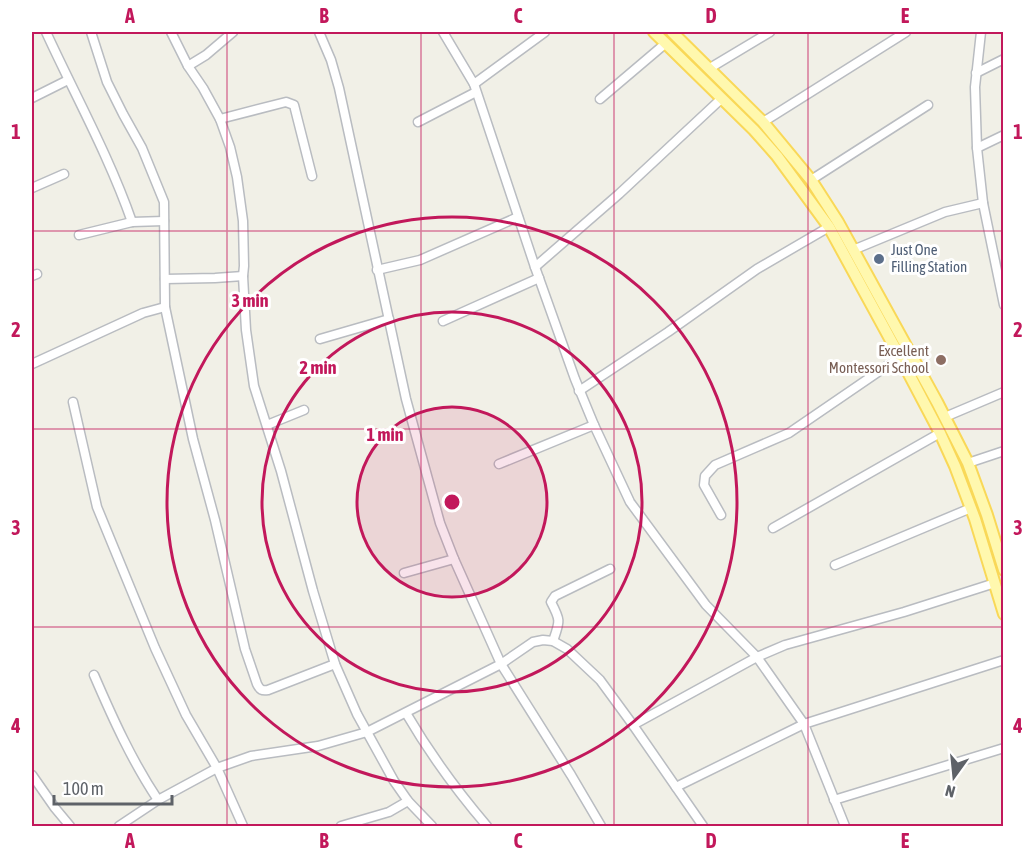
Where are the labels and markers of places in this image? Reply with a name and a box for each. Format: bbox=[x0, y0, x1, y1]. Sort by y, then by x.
place label: Just One Filling Station bbox=[891, 241, 967, 275]
marker: Just One Filling Station bbox=[872, 252, 886, 266]
place label: Excellent Montessori School bbox=[829, 342, 929, 376]
marker: Excellent Montessori School bbox=[934, 353, 948, 367]
centre of rings bbox=[442, 492, 462, 512]

